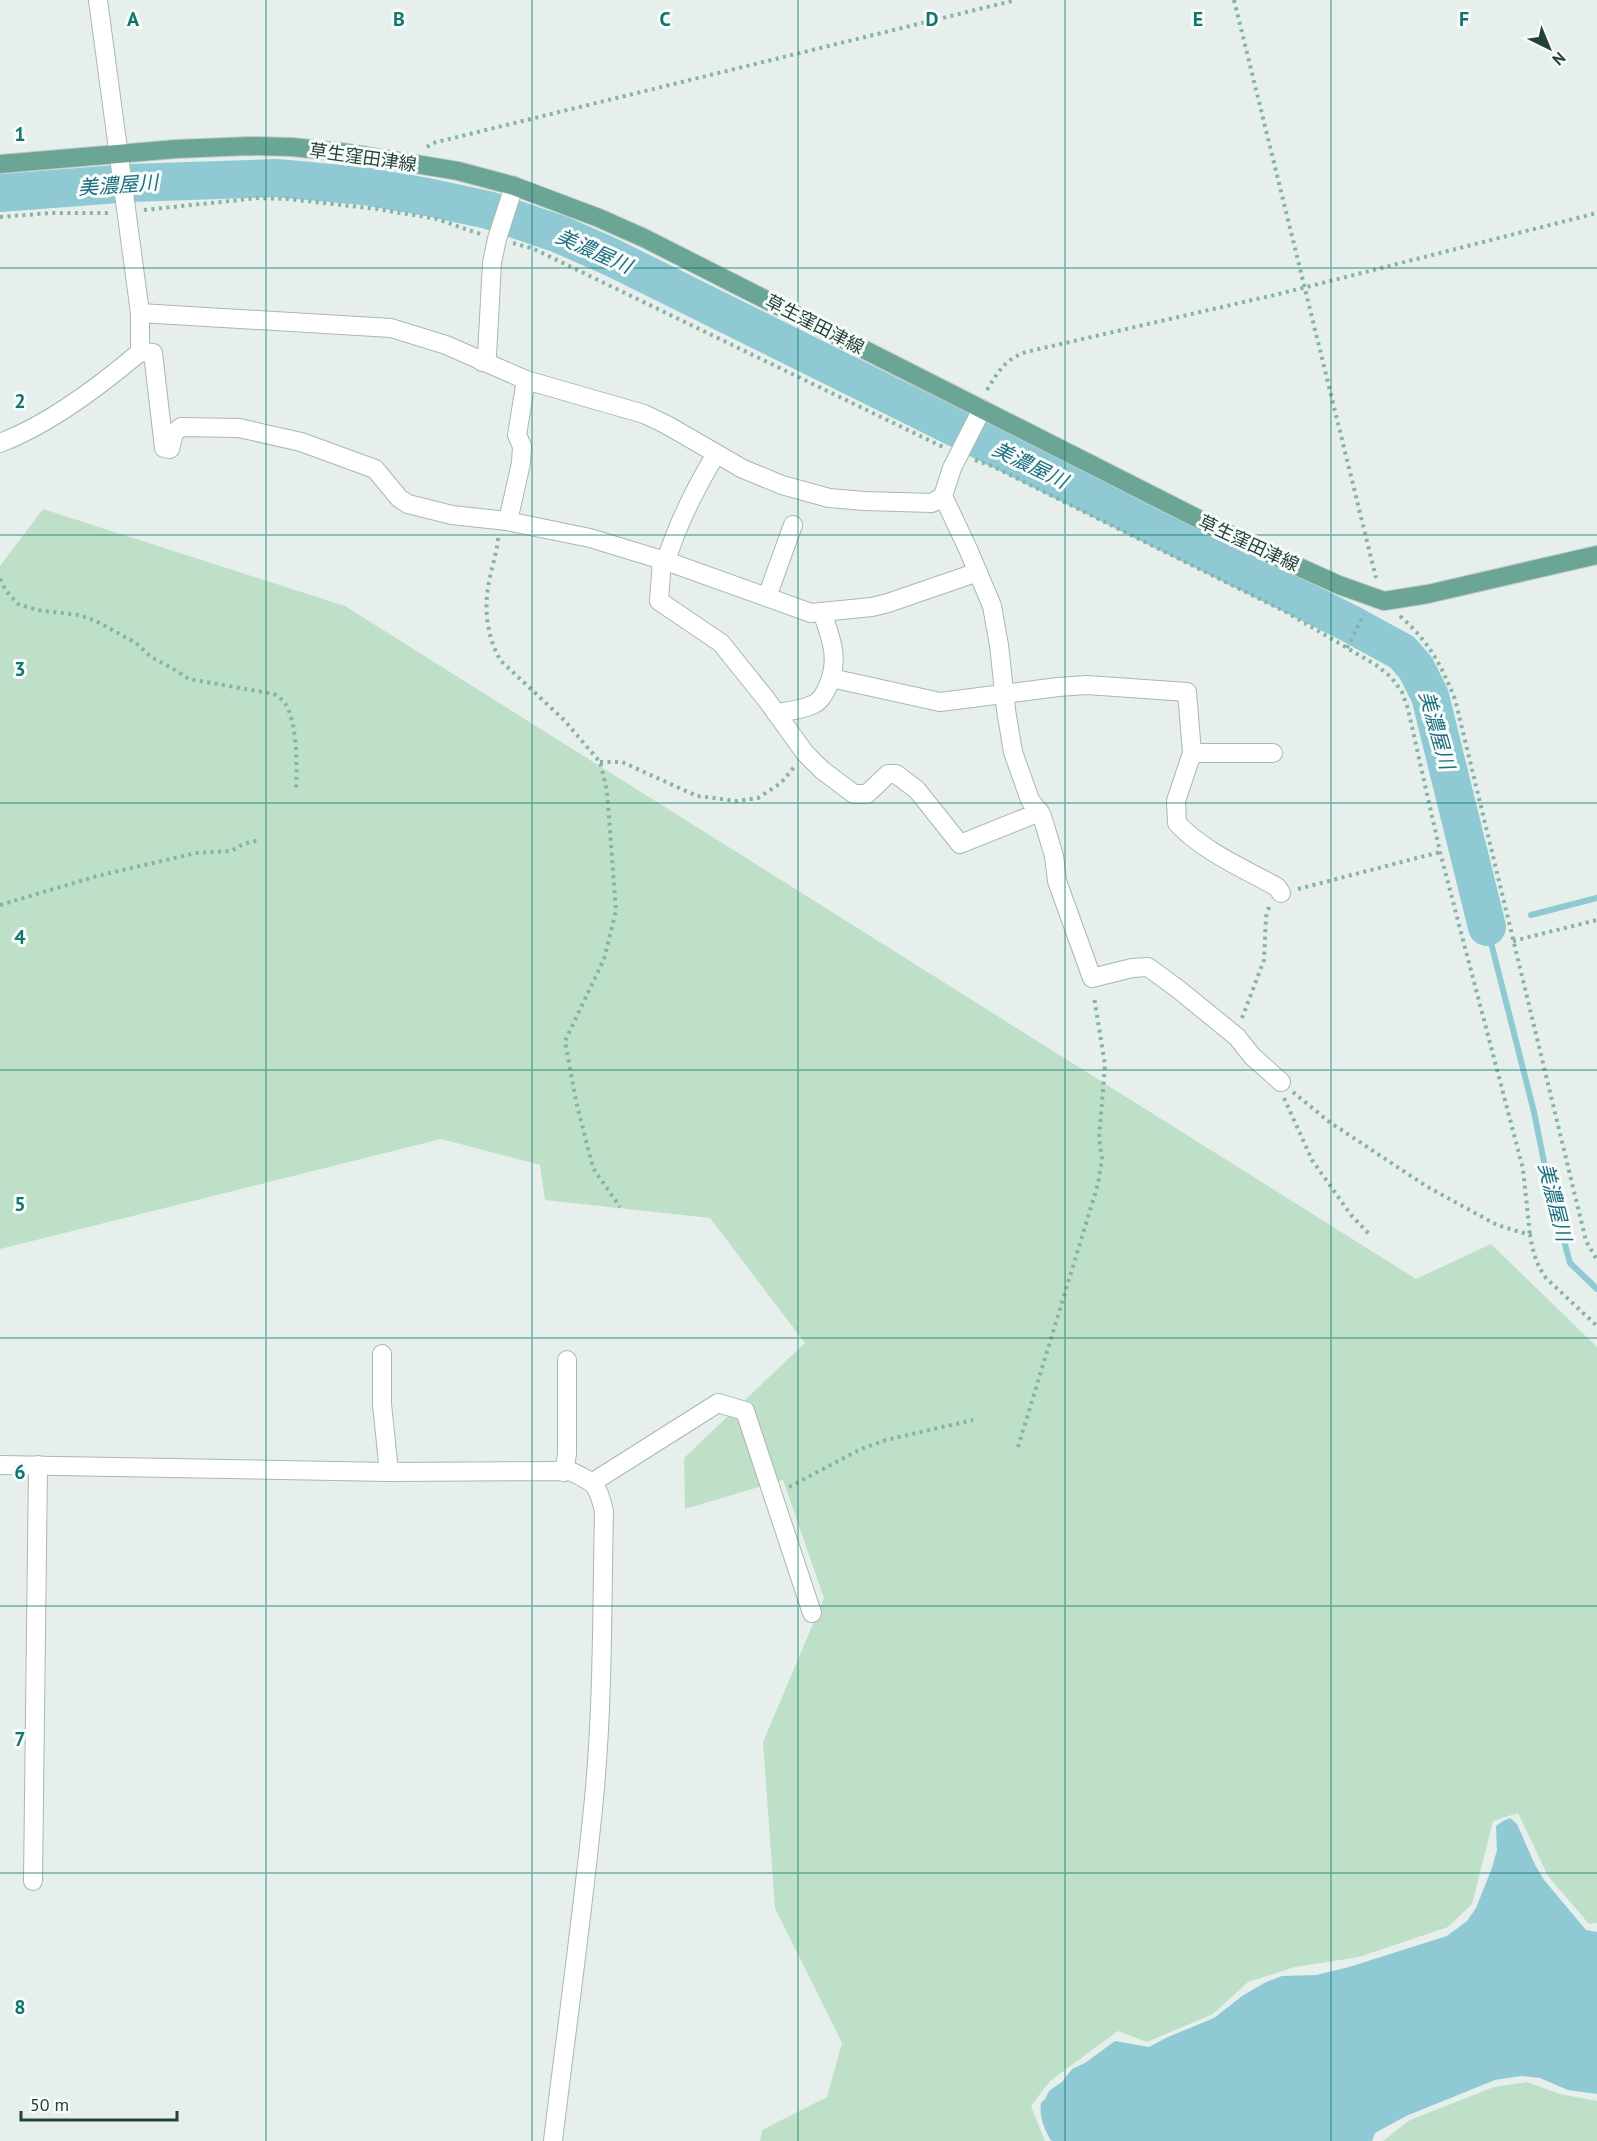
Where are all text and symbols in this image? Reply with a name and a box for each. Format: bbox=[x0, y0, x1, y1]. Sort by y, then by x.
text: A bbox=[127, 6, 140, 32]
text: B bbox=[393, 6, 405, 32]
text: C bbox=[659, 6, 671, 32]
text: D bbox=[926, 6, 939, 32]
text: E bbox=[1193, 6, 1203, 32]
text: F bbox=[1459, 6, 1469, 32]
north arrow bbox=[1519, 18, 1579, 78]
text: N bbox=[1549, 48, 1570, 70]
text: 1 bbox=[14, 121, 26, 147]
street label: 草生窪田津線 bbox=[308, 138, 418, 176]
water label: 美濃屋川 bbox=[77, 169, 161, 201]
water label: 美濃屋川 bbox=[552, 223, 638, 280]
street label: 草生窪田津線 bbox=[762, 289, 868, 359]
text: 2 bbox=[14, 388, 26, 414]
water label: 美濃屋川 bbox=[988, 436, 1073, 495]
street label: 草生窪田津線 bbox=[1195, 510, 1303, 576]
text: 3 bbox=[14, 656, 26, 682]
water label: 美濃屋川 bbox=[1413, 688, 1461, 774]
text: 4 bbox=[14, 924, 26, 950]
water label: 美濃屋川 bbox=[1533, 1160, 1578, 1246]
text: 5 bbox=[14, 1191, 26, 1217]
text: 6 bbox=[14, 1459, 26, 1485]
text: 7 bbox=[14, 1726, 26, 1752]
text: 8 bbox=[14, 1994, 26, 2020]
scale bar bbox=[21, 2084, 177, 2122]
text: 50 m bbox=[30, 2093, 69, 2116]

